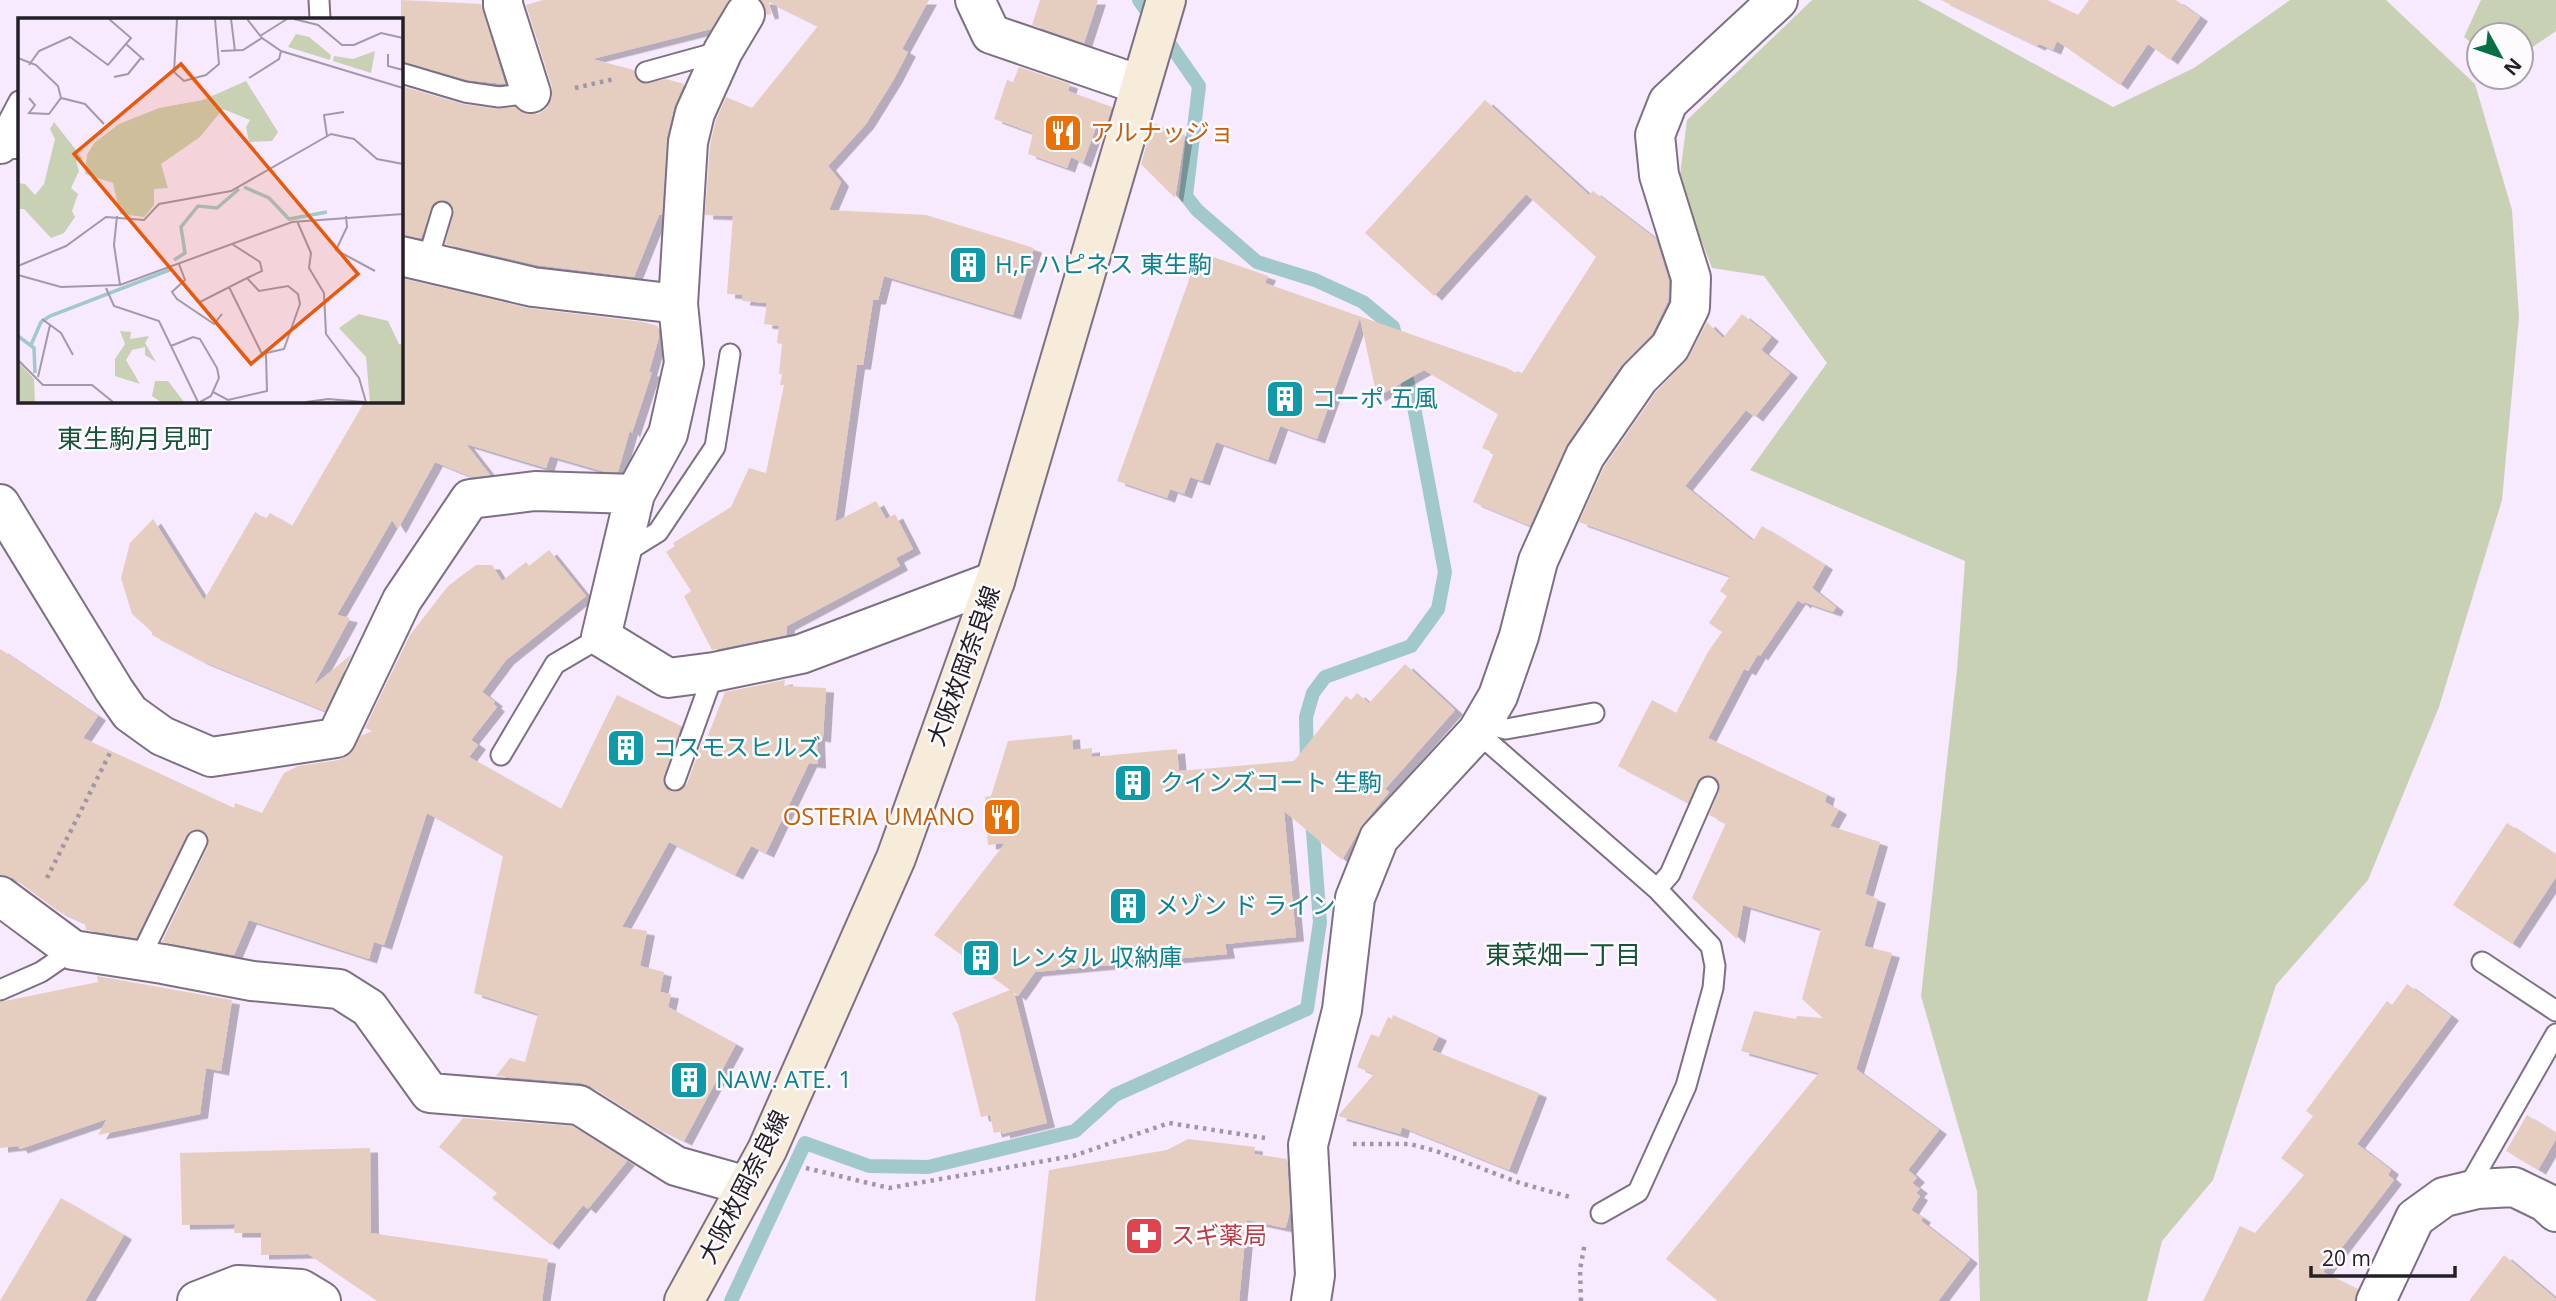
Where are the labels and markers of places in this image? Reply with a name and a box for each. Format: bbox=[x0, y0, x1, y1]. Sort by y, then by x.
restaurant icon: アルナッジョ bbox=[1042, 112, 1084, 154]
place label: アルナッジョ bbox=[1090, 115, 1234, 148]
building icon: H,F ハピネス 東生駒 bbox=[947, 244, 989, 286]
place label: H,F ハピネス 東生駒 bbox=[995, 247, 1212, 280]
building icon: コーポ 五風 bbox=[1264, 378, 1306, 420]
place label: コーポ 五風 bbox=[1312, 381, 1438, 414]
building icon: コスモスヒルズ bbox=[605, 727, 647, 769]
place label: コスモスヒルズ bbox=[653, 730, 821, 763]
building icon: クインズコート 生駒 bbox=[1112, 762, 1154, 804]
place label: クインズコート 生駒 bbox=[1160, 765, 1382, 798]
restaurant icon: OSTERIA UMANO bbox=[981, 796, 1023, 838]
place label: OSTERIA UMANO bbox=[783, 799, 975, 832]
building icon: メゾン ド ライン bbox=[1107, 885, 1149, 927]
place label: メゾン ド ライン bbox=[1155, 888, 1335, 921]
building icon: レンタル 収納庫 bbox=[960, 937, 1002, 979]
place label: レンタル 収納庫 bbox=[1008, 940, 1182, 973]
building icon: NAW. ATE. 1 bbox=[668, 1059, 710, 1101]
place label: NAW. ATE. 1 bbox=[716, 1062, 852, 1095]
pharmacy icon: スギ薬局 bbox=[1123, 1215, 1165, 1257]
place label: スギ薬局 bbox=[1171, 1218, 1267, 1251]

